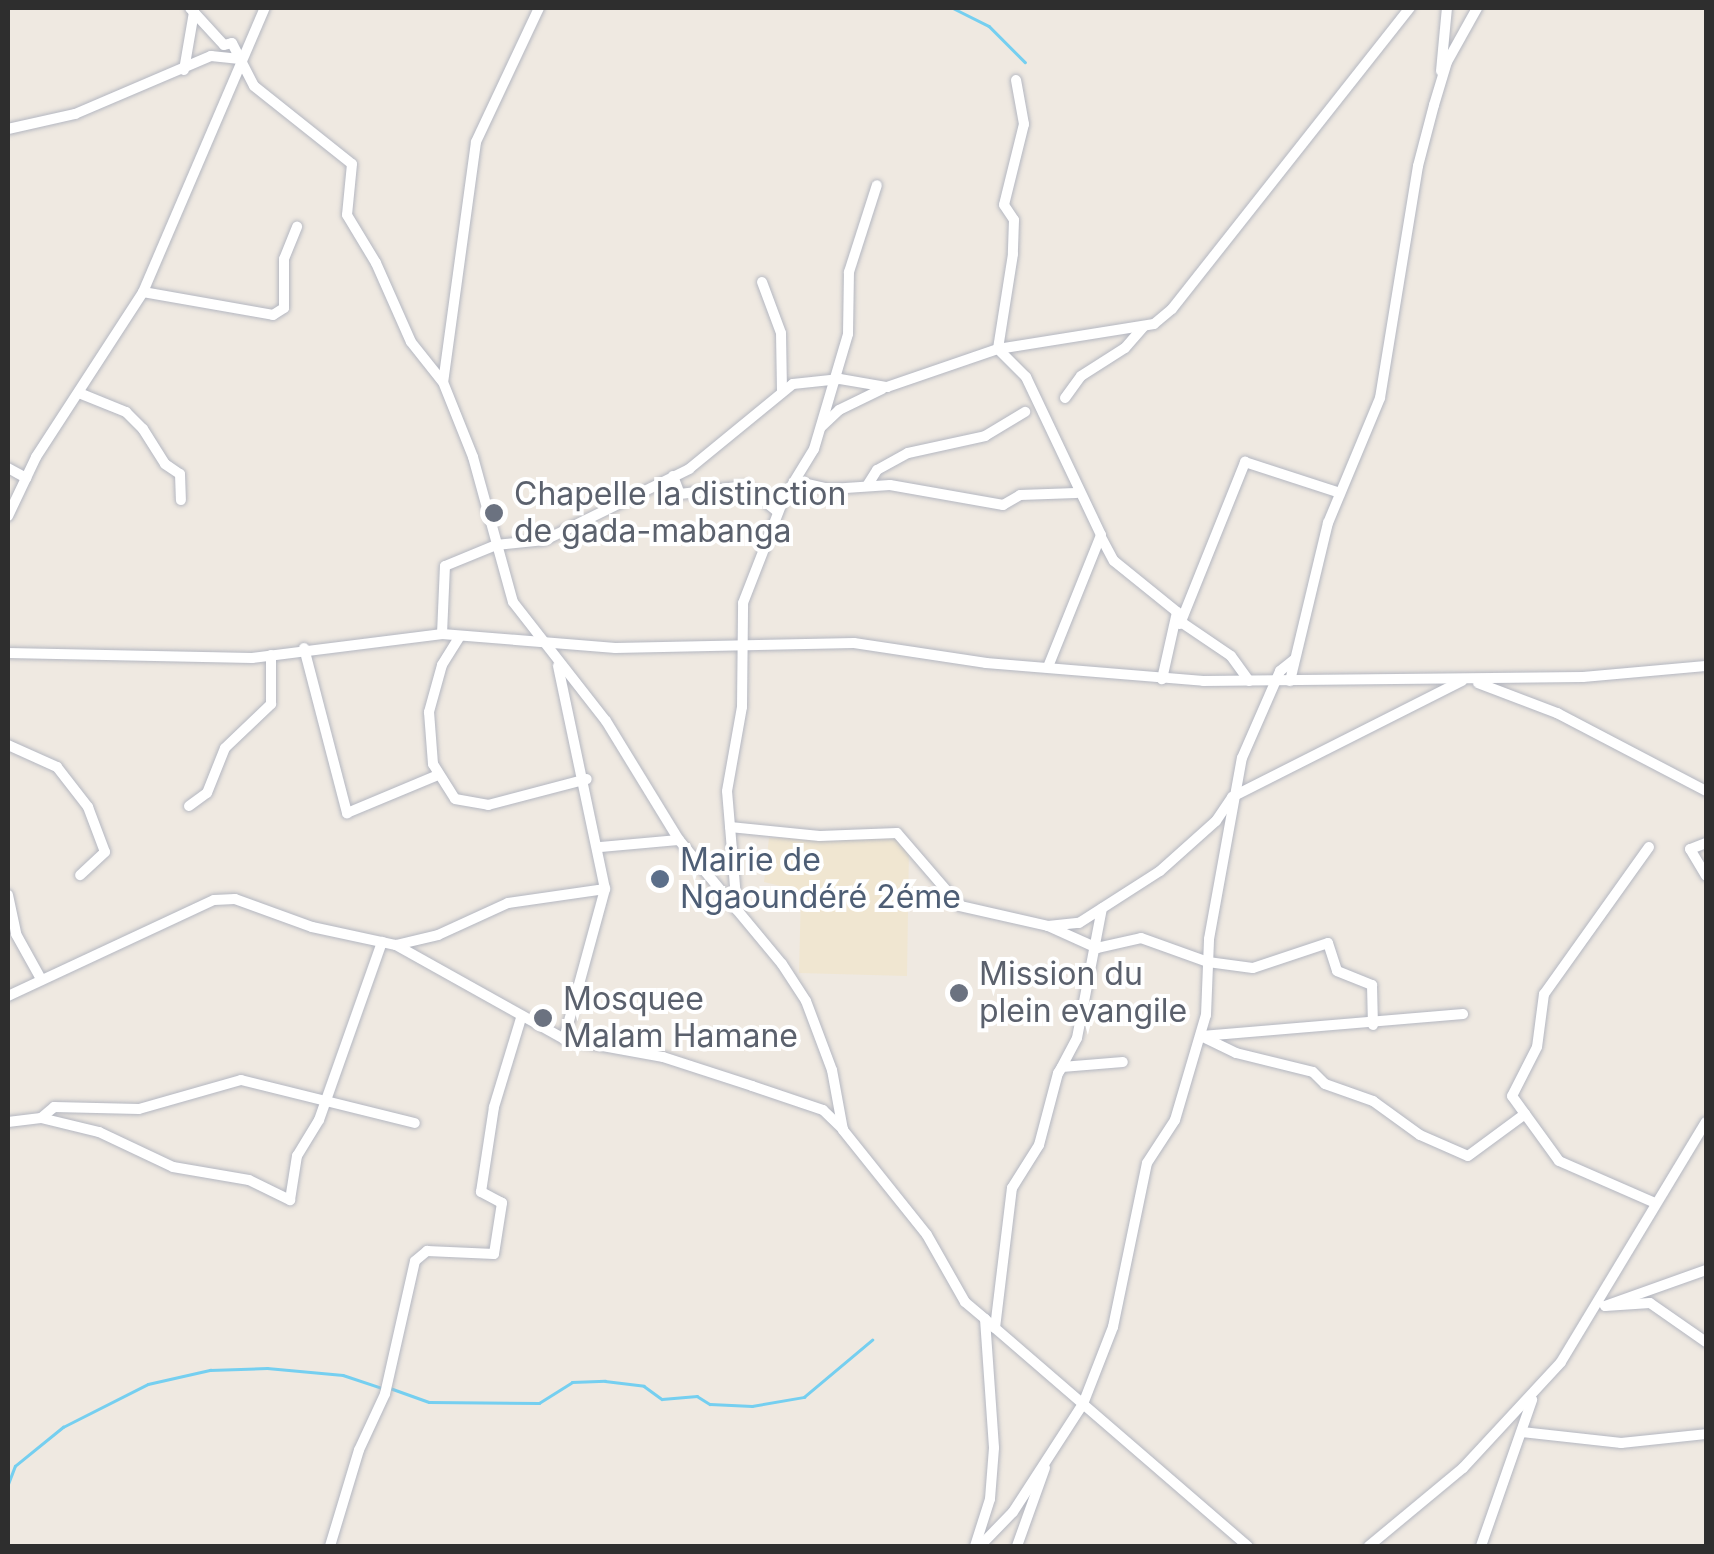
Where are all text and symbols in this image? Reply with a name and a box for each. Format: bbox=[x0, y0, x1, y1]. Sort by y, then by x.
place label: Chapelle la distinction de gada-mabanga bbox=[514, 476, 846, 551]
marker: Chapelle la distinction de gada-mabanga bbox=[483, 502, 505, 524]
place label: Mairie de Ngaoundéré 2éme bbox=[680, 842, 961, 917]
marker: Mairie de Ngaoundéré 2éme bbox=[649, 868, 671, 890]
place label: Mission du plein evangile bbox=[979, 956, 1187, 1031]
place label: Mosquee Malam Hamane bbox=[563, 981, 798, 1056]
marker: Mission du plein evangile bbox=[948, 982, 970, 1004]
marker: Mosquee Malam Hamane bbox=[532, 1007, 554, 1029]

